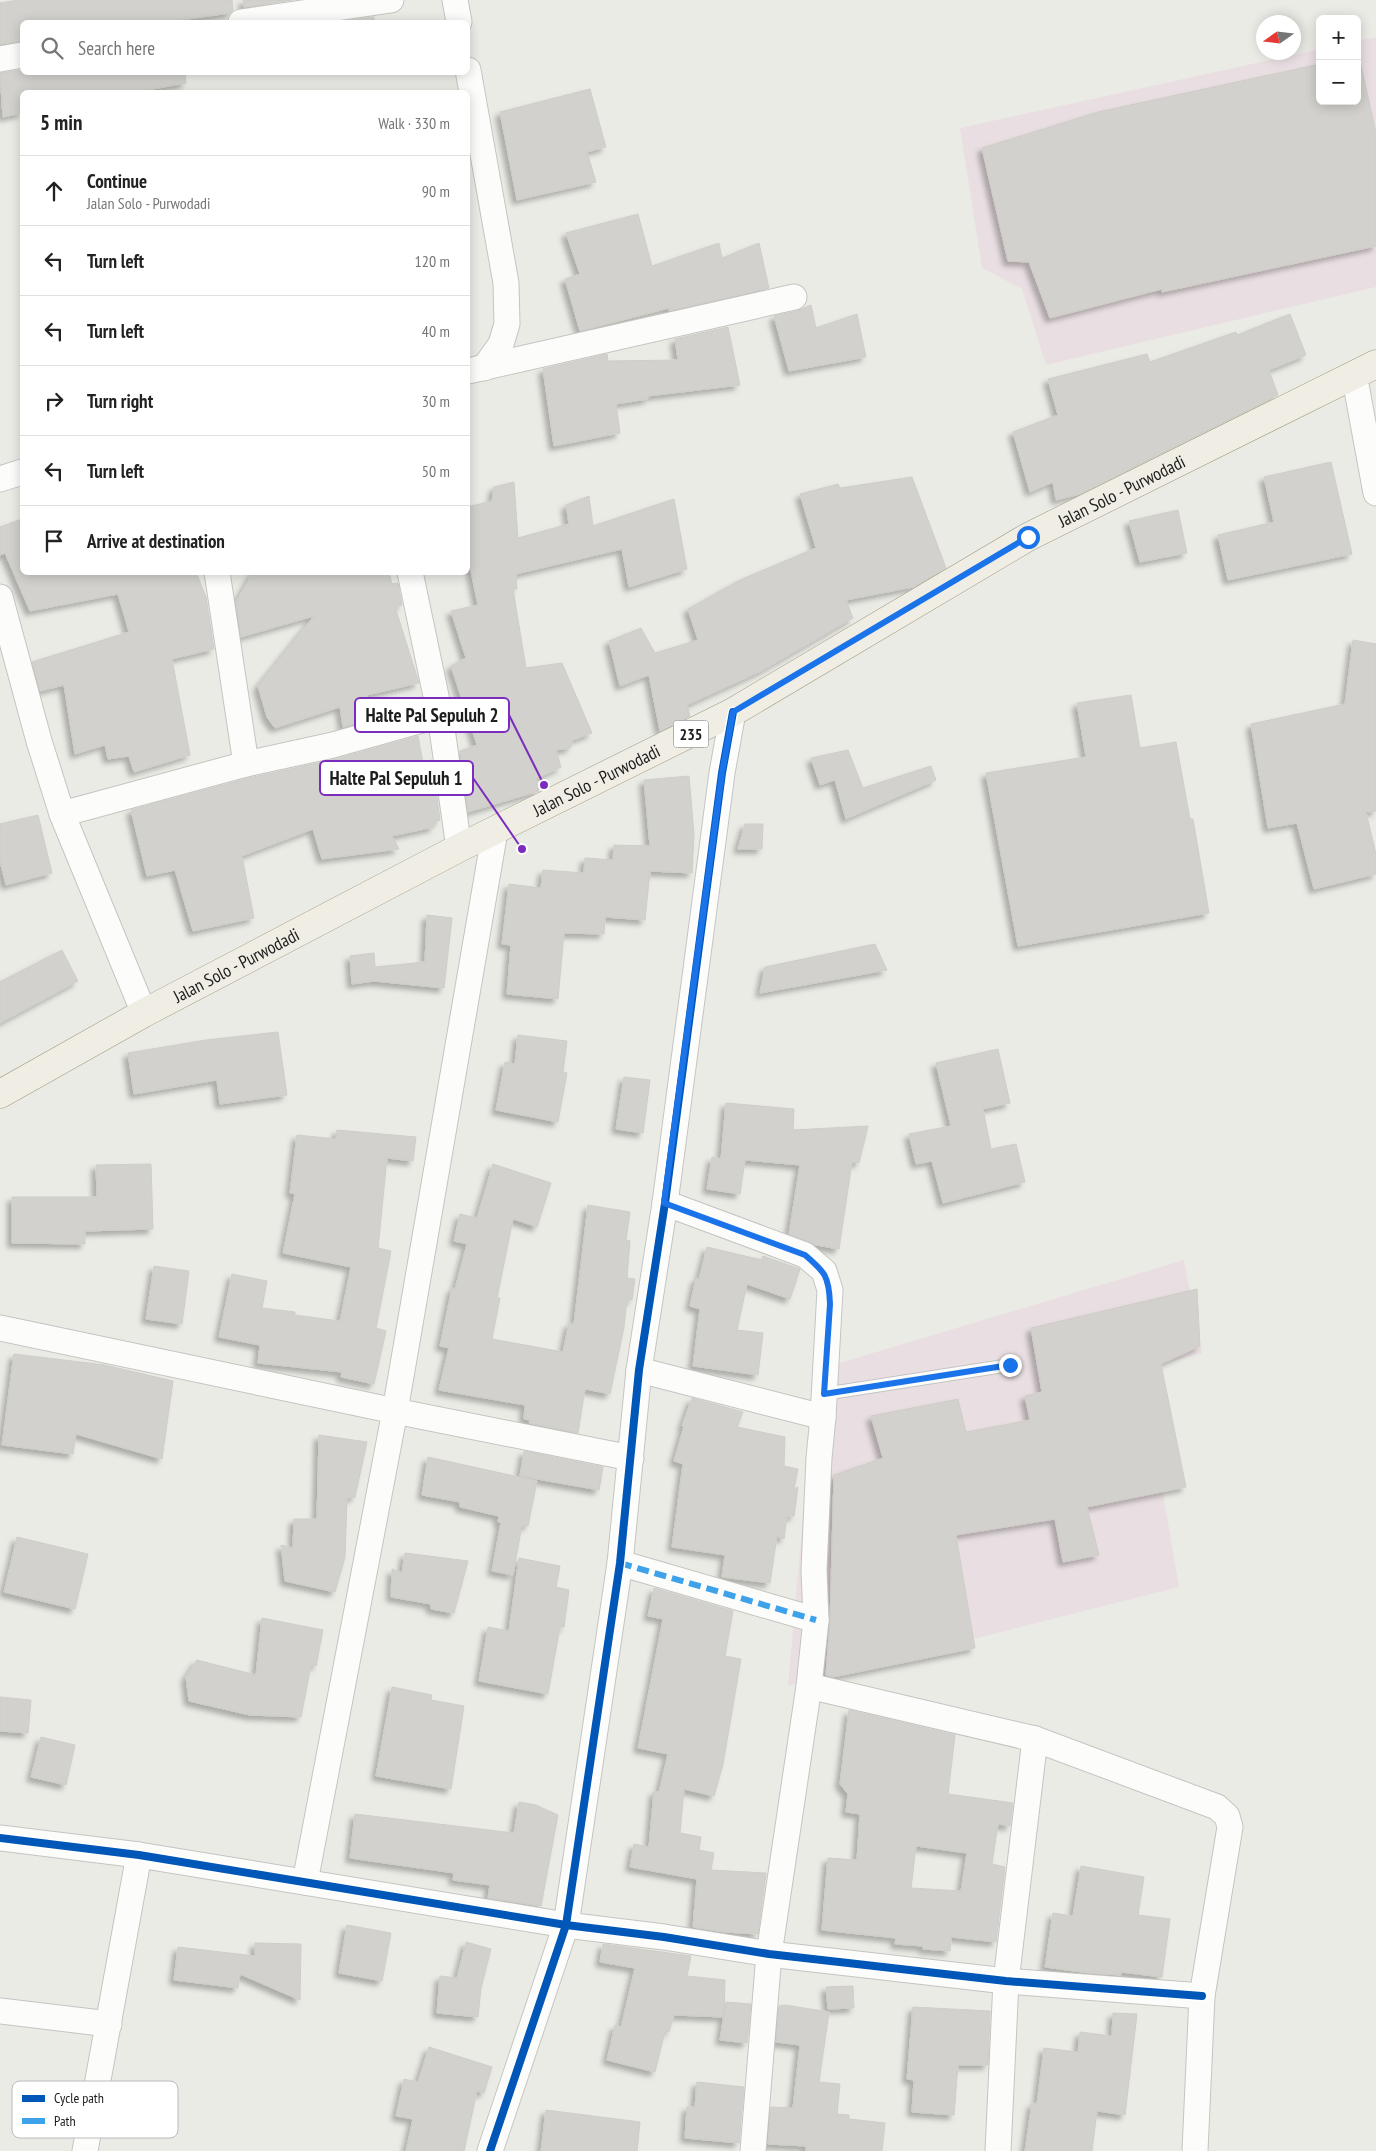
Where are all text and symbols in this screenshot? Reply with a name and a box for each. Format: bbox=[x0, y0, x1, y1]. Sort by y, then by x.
north arrow bbox=[1256, 15, 1301, 60]
map controls bbox=[1316, 15, 1361, 105]
button: + bbox=[1316, 15, 1361, 60]
search box bbox=[20, 20, 470, 75]
icon: search bbox=[38, 34, 66, 62]
text: Search here bbox=[78, 36, 155, 60]
button: − bbox=[1316, 60, 1361, 105]
text: 5 min bbox=[40, 109, 82, 136]
text: Walk · 330 m bbox=[378, 113, 450, 133]
text: Continue bbox=[87, 169, 147, 193]
icon: ahead bbox=[40, 177, 68, 205]
text: 90 m bbox=[422, 181, 450, 201]
text: Jalan Solo - Purwodadi bbox=[87, 193, 210, 213]
icon: left bbox=[40, 247, 68, 275]
text: Turn left bbox=[87, 249, 144, 273]
text: 120 m bbox=[415, 251, 450, 271]
icon: left bbox=[40, 317, 68, 345]
text: Turn left bbox=[87, 319, 144, 343]
text: 40 m bbox=[422, 321, 450, 341]
icon: right bbox=[40, 387, 68, 415]
text: Turn right bbox=[87, 389, 153, 413]
text: 30 m bbox=[422, 391, 450, 411]
street label: Jalan Solo - Purwodadi bbox=[1053, 449, 1189, 532]
icon: left bbox=[40, 457, 68, 485]
text: Turn left bbox=[87, 459, 144, 483]
text: 50 m bbox=[422, 461, 450, 481]
route start bbox=[1017, 526, 1040, 549]
icon: arrive bbox=[40, 527, 68, 555]
text: Arrive at destination bbox=[87, 529, 225, 553]
callout: Halte Pal Sepuluh 2 bbox=[355, 698, 509, 732]
text: Halte Pal Sepuluh 2 bbox=[365, 703, 499, 727]
road number: 235 bbox=[674, 721, 708, 748]
street label: Jalan Solo - Purwodadi bbox=[528, 739, 664, 822]
callout: Halte Pal Sepuluh 1 bbox=[320, 761, 473, 795]
text: Halte Pal Sepuluh 1 bbox=[329, 766, 463, 790]
street label: Jalan Solo - Purwodadi bbox=[168, 922, 303, 1008]
route end bbox=[999, 1354, 1022, 1377]
legend bbox=[12, 2081, 178, 2138]
text: Cycle path bbox=[54, 2089, 104, 2107]
text: Path bbox=[54, 2112, 76, 2130]

